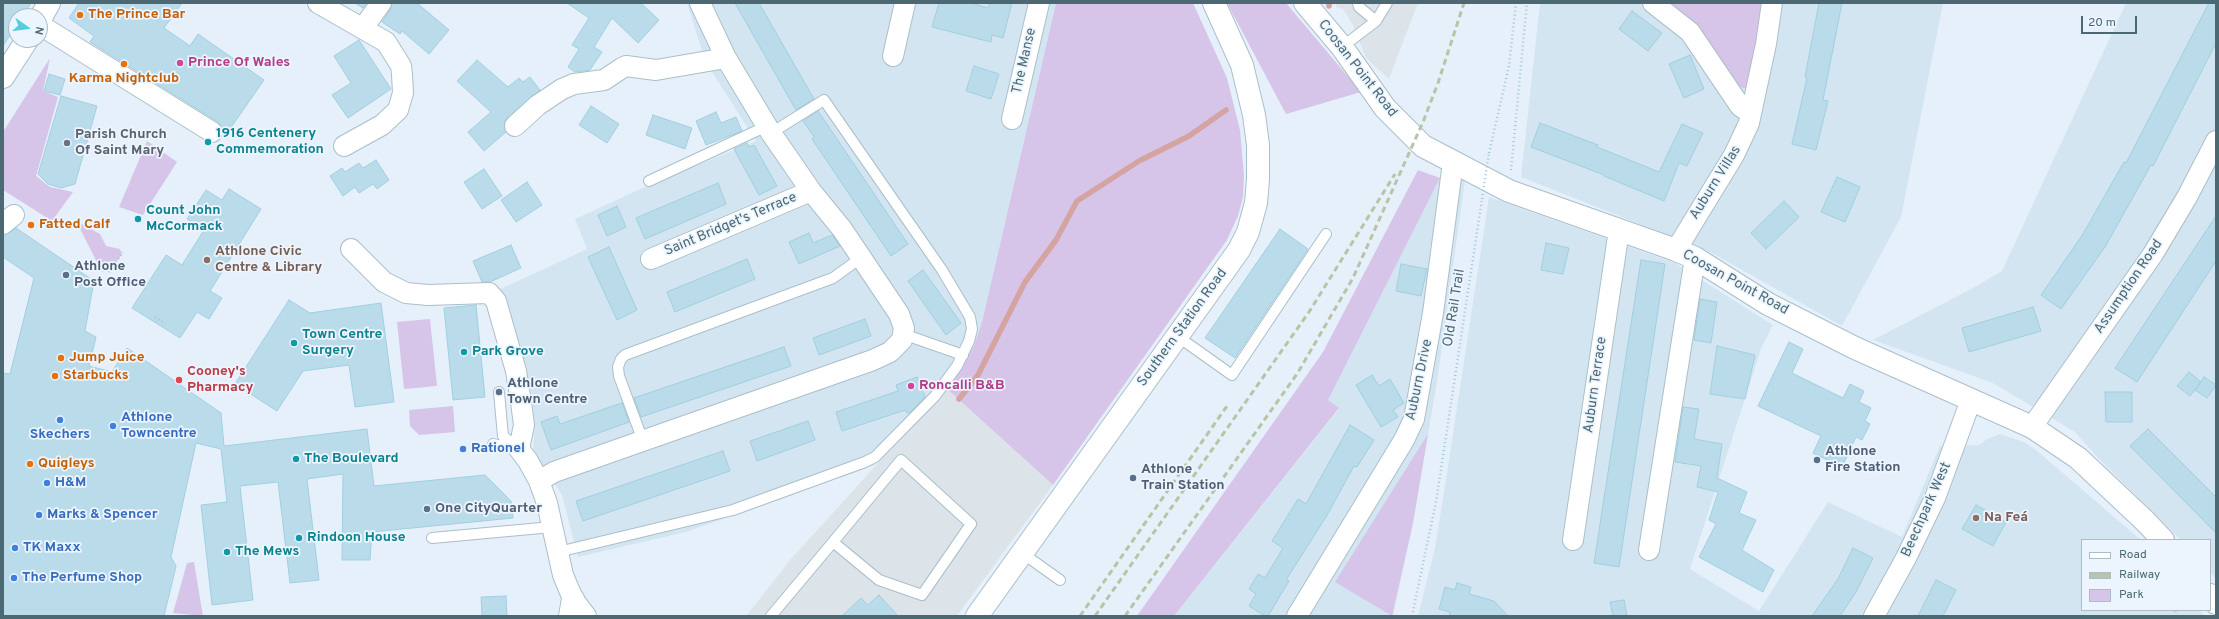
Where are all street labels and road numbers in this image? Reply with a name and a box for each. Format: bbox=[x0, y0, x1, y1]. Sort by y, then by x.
street label: Coosan Point Road bbox=[1314, 17, 1400, 121]
street label: The Manse bbox=[1009, 26, 1041, 96]
street label: Auburn Villas bbox=[1687, 143, 1745, 223]
street label: Saint Bridget's Terrace bbox=[662, 189, 800, 261]
street label: Assumption Road bbox=[2091, 237, 2167, 337]
street label: Coosan Point Road bbox=[1679, 247, 1791, 319]
street label: Southern Station Road bbox=[1135, 266, 1231, 390]
street label: Old Rail Trail bbox=[1441, 268, 1469, 348]
street label: Auburn Terrace bbox=[1581, 336, 1611, 434]
street label: Auburn Drive bbox=[1403, 338, 1437, 422]
street label: Beechpark West bbox=[1899, 460, 1955, 560]

